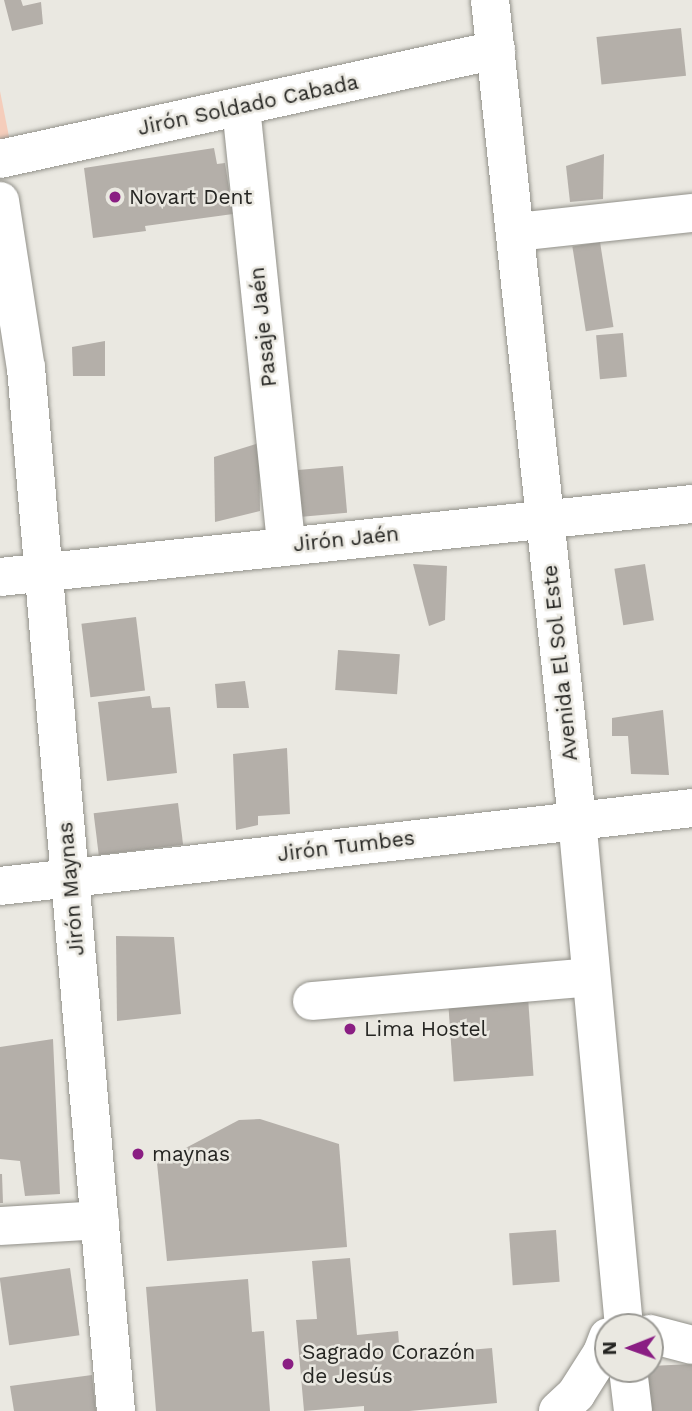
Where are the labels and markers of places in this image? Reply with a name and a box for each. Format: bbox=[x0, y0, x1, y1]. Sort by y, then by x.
place label: Novart Dent bbox=[129, 184, 252, 210]
marker: Novart Dent bbox=[107, 189, 123, 205]
place label: Lima Hostel bbox=[364, 1016, 487, 1042]
marker: Lima Hostel bbox=[342, 1021, 358, 1037]
place label: maynas bbox=[152, 1141, 230, 1167]
marker: maynas bbox=[130, 1146, 146, 1162]
place label: Sagrado Corazón de Jesús bbox=[302, 1339, 475, 1389]
marker: Sagrado Corazón de Jesús bbox=[280, 1356, 296, 1372]

